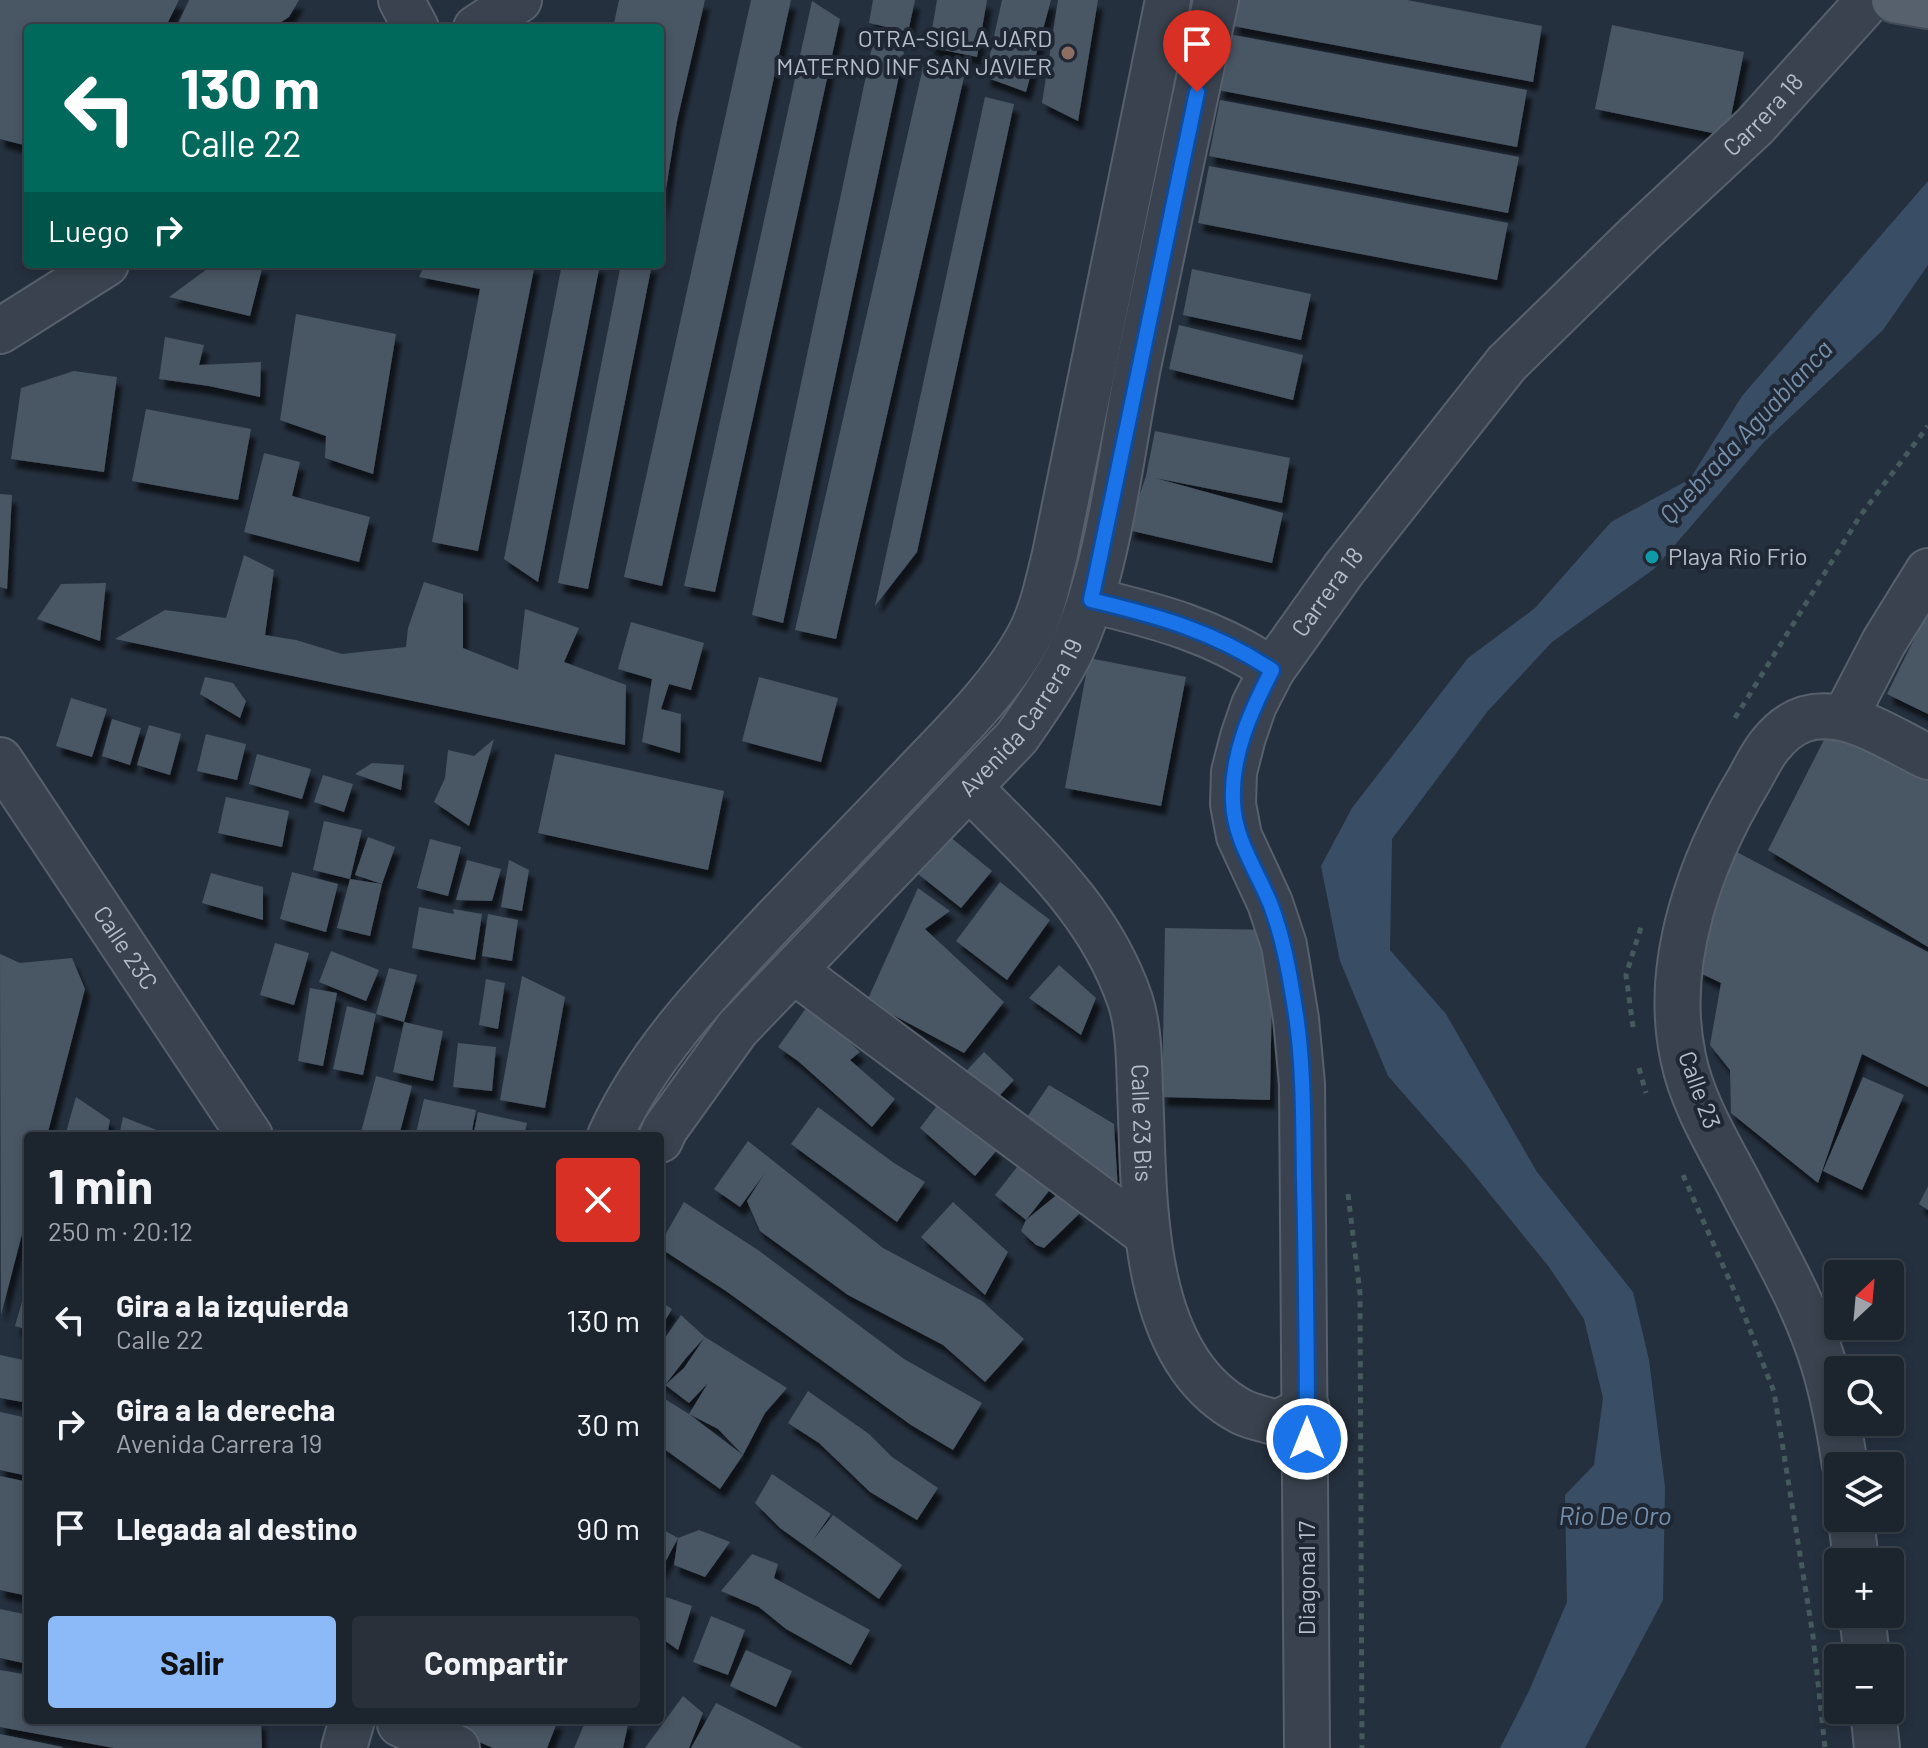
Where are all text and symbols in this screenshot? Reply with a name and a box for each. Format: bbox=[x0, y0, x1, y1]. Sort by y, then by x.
pin bbox=[1163, 10, 1231, 92]
icon: arrive bbox=[1175, 22, 1219, 66]
place label: OTRA-SIGLA JARD MATERNO INF SAN JAVIER bbox=[776, 23, 1052, 80]
marker: OTRA-SIGLA JARD MATERNO INF SAN JAVIER bbox=[1059, 44, 1077, 62]
text: 130 m bbox=[180, 53, 320, 120]
icon: left bbox=[48, 56, 152, 160]
street label: Carrera 18 bbox=[1716, 67, 1809, 161]
text: Calle 22 bbox=[180, 121, 302, 164]
icon: right bbox=[146, 208, 190, 252]
text: Luego bbox=[48, 212, 130, 248]
water label: Quebrada Aguablanca bbox=[1652, 333, 1838, 529]
street label: Carrera 18 bbox=[1284, 541, 1369, 642]
place label: Playa Rio Frio bbox=[1668, 541, 1808, 570]
marker: Playa Rio Frio bbox=[1643, 548, 1661, 566]
street label: Avenida Carrera 19 bbox=[952, 634, 1088, 802]
street label: Calle 23C bbox=[88, 900, 165, 995]
street label: Calle 23 bbox=[1673, 1047, 1728, 1132]
street label: Calle 23 Bis bbox=[1126, 1064, 1159, 1183]
text: 1 min bbox=[48, 1156, 153, 1214]
button: close bbox=[556, 1158, 640, 1242]
text: 250 m · 20:12 bbox=[48, 1215, 193, 1246]
north arrow bbox=[1824, 1260, 1904, 1340]
map controls bbox=[1824, 1260, 1904, 1724]
text: Gira a la izquierda bbox=[116, 1287, 349, 1323]
icon: left bbox=[48, 1298, 92, 1342]
text: 130 m bbox=[566, 1302, 640, 1338]
text: Calle 22 bbox=[116, 1323, 204, 1354]
button: search bbox=[1824, 1356, 1904, 1436]
text: Gira a la derecha bbox=[116, 1391, 335, 1427]
position arrow bbox=[1265, 1397, 1349, 1481]
icon: right bbox=[48, 1402, 92, 1446]
text: 30 m bbox=[577, 1406, 640, 1442]
text: Avenida Carrera 19 bbox=[116, 1427, 322, 1458]
button: layers bbox=[1824, 1452, 1904, 1532]
water label: Rio De Oro bbox=[1558, 1499, 1672, 1530]
icon: arrive bbox=[48, 1506, 92, 1550]
text: Llegada al destino bbox=[116, 1510, 358, 1546]
text: 90 m bbox=[577, 1510, 640, 1546]
street label: Diagonal 17 bbox=[1291, 1521, 1320, 1635]
button: + bbox=[1824, 1548, 1904, 1628]
button: Salir bbox=[48, 1616, 336, 1708]
button: Compartir bbox=[352, 1616, 640, 1708]
button: − bbox=[1824, 1644, 1904, 1724]

